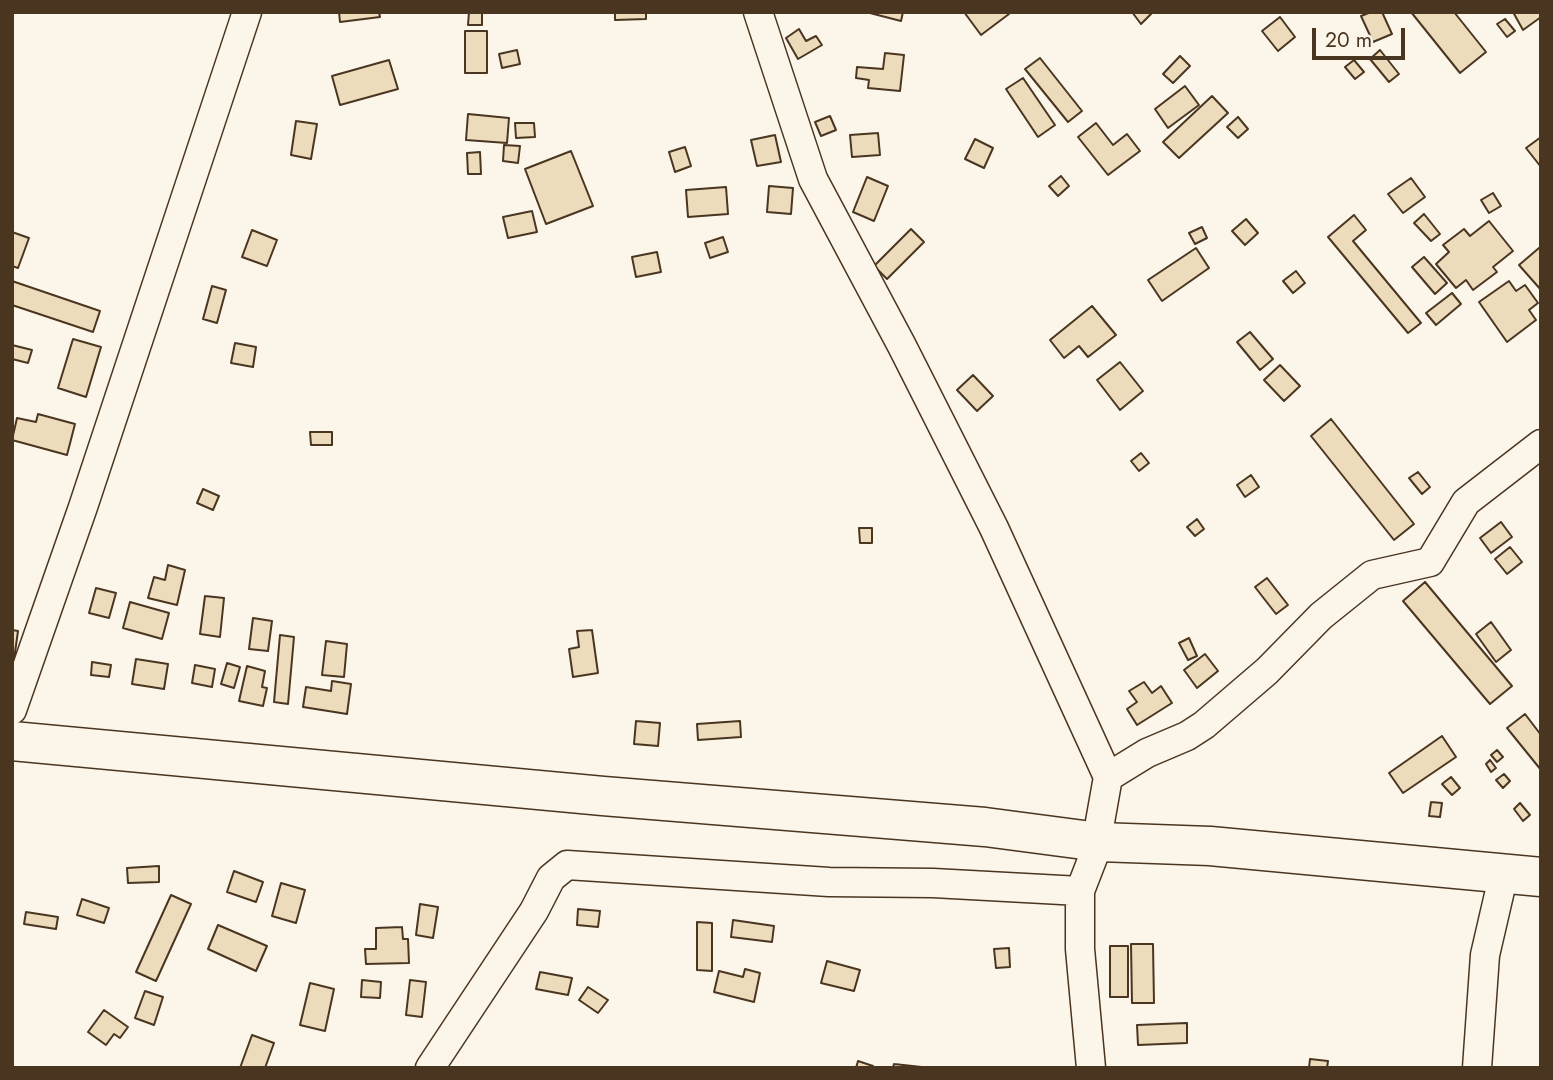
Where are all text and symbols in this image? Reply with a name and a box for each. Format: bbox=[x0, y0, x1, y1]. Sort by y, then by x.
scale bar bbox=[1315, 14, 1408, 58]
text: 20 m bbox=[1325, 25, 1372, 55]

